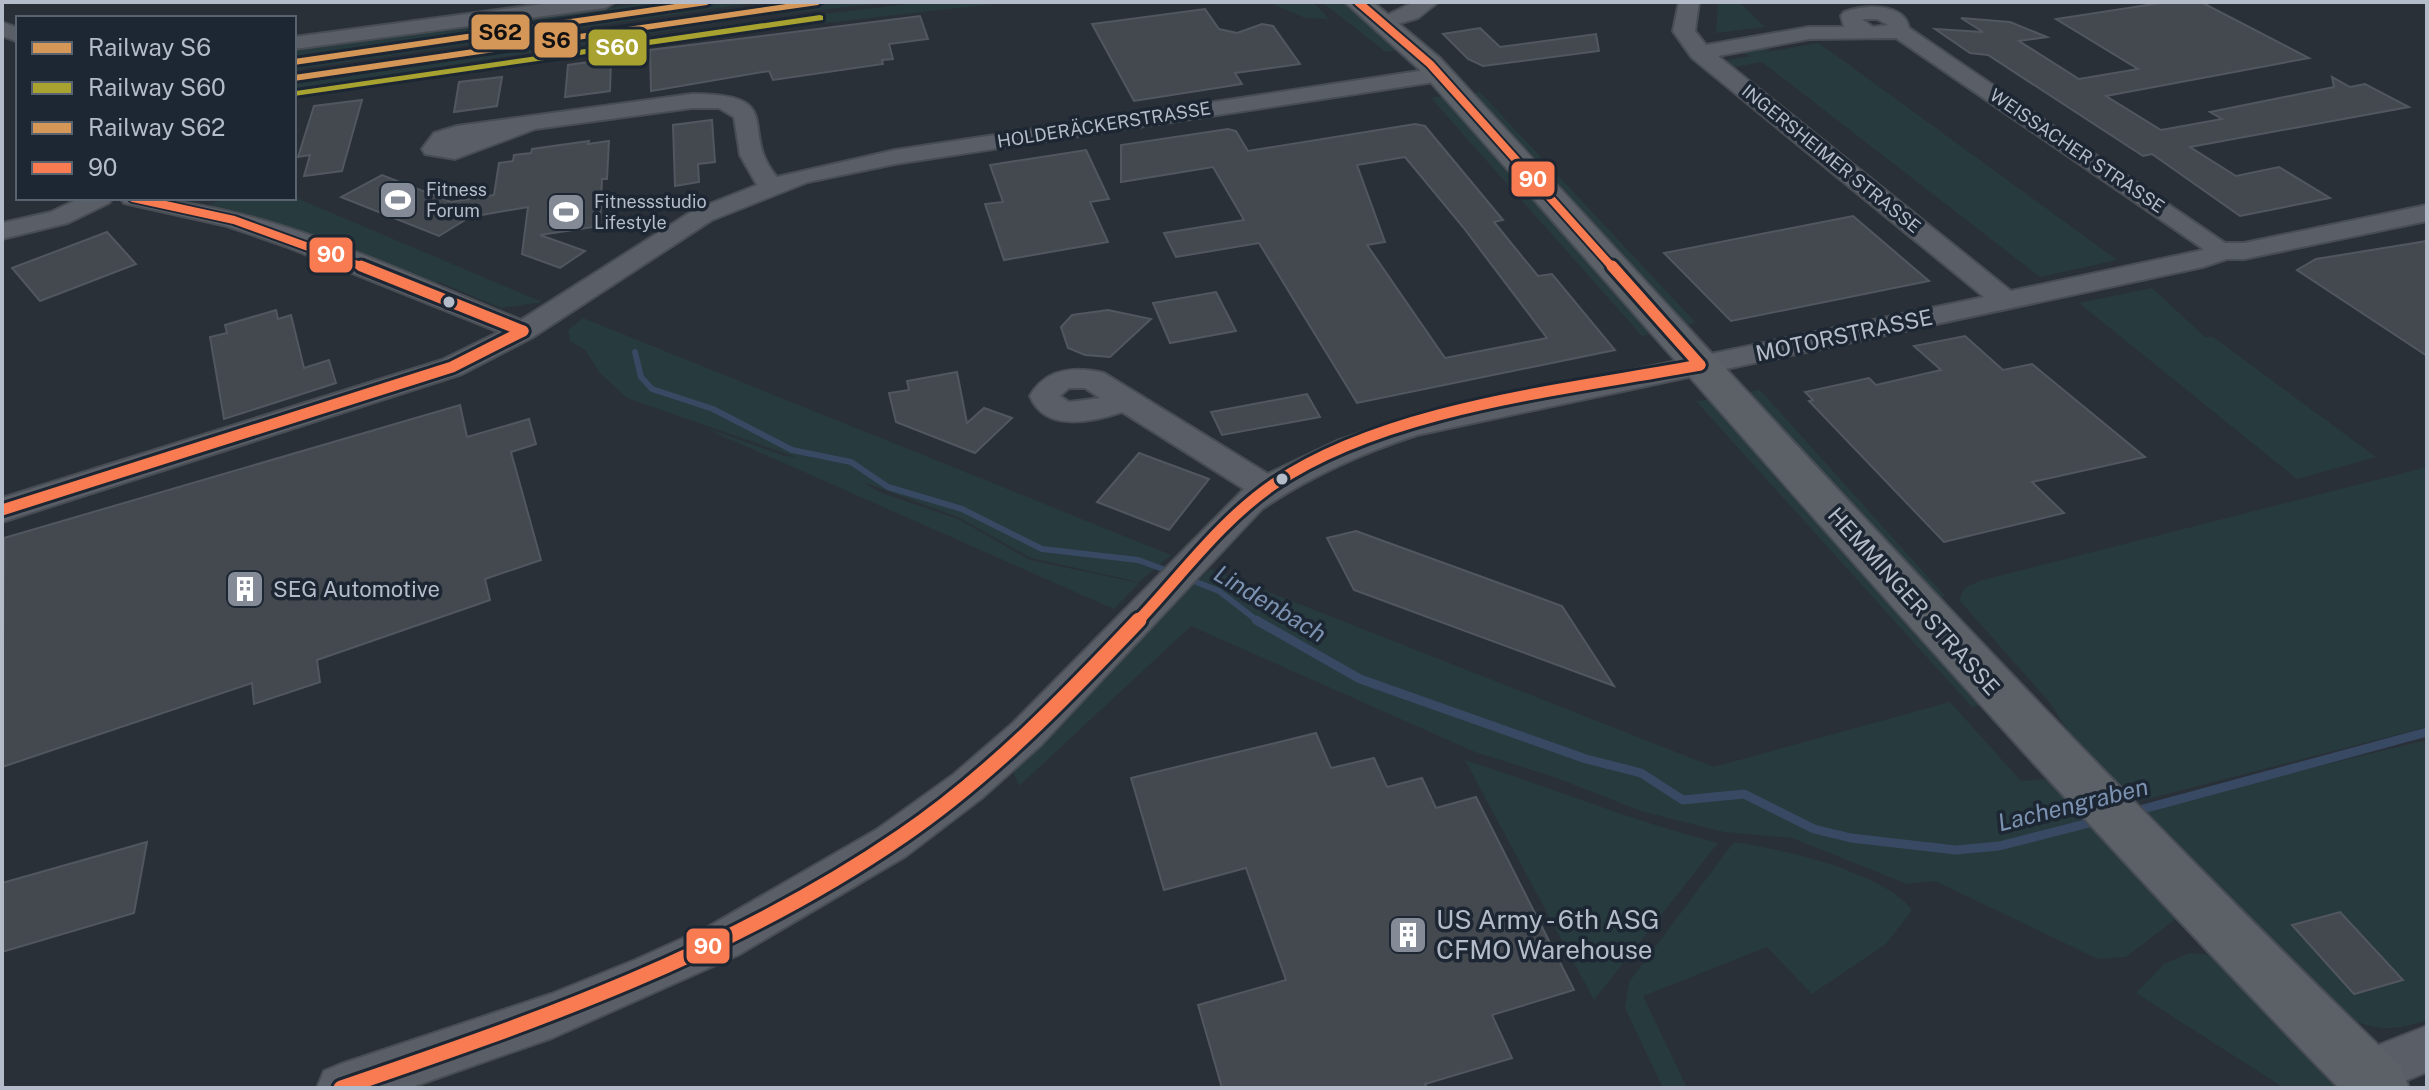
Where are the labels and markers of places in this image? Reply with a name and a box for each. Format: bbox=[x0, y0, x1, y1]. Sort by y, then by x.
sports icon: Fitness Forum bbox=[377, 179, 419, 221]
place label: Fitness Forum bbox=[426, 179, 487, 221]
sports icon: Fitnessstudio Lifestyle bbox=[545, 191, 587, 233]
place label: Fitnessstudio Lifestyle bbox=[594, 191, 707, 233]
unlabelled marker bbox=[441, 294, 457, 310]
unlabelled marker bbox=[1274, 471, 1290, 487]
building icon: SEG Automotive bbox=[224, 568, 266, 610]
place label: SEG Automotive bbox=[273, 576, 440, 602]
place label: US Army - 6th ASG CFMO Warehouse bbox=[1436, 904, 1660, 965]
building icon: US Army - 6th ASG CFMO Warehouse bbox=[1387, 914, 1429, 956]

